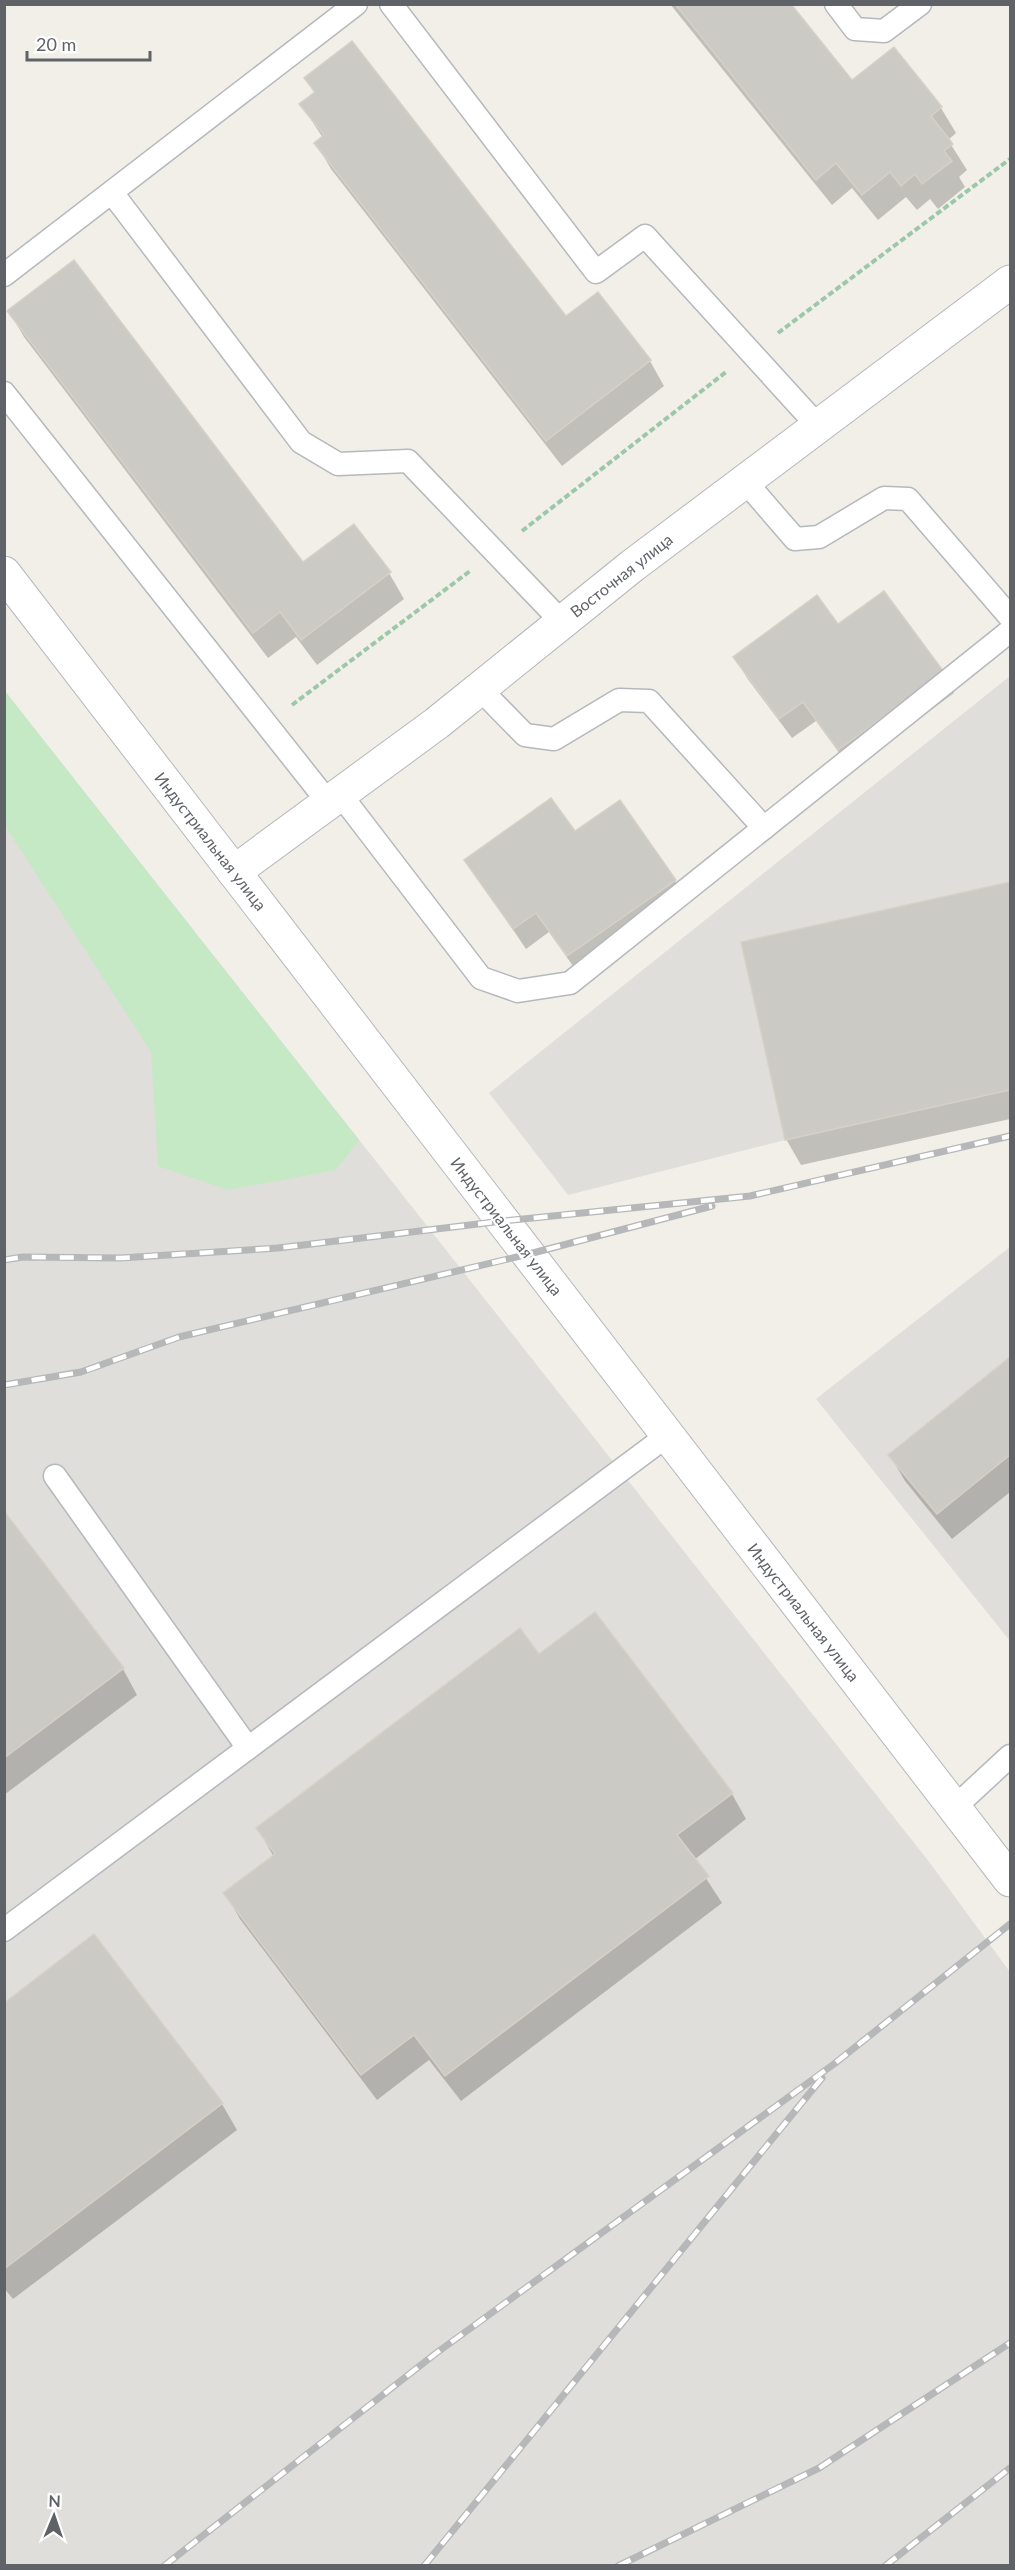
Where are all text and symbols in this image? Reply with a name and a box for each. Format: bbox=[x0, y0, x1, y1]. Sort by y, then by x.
scale bar bbox=[27, 24, 150, 62]
text: 20 m bbox=[36, 33, 76, 55]
street label: Восточная улица bbox=[566, 529, 676, 621]
street label: Индустриальная улица bbox=[151, 768, 271, 914]
street label: Индустриальная улица bbox=[447, 1153, 567, 1299]
street label: Индустриальная улица bbox=[744, 1539, 864, 1685]
north arrow bbox=[24, 2486, 84, 2546]
text: N bbox=[48, 2491, 61, 2510]

